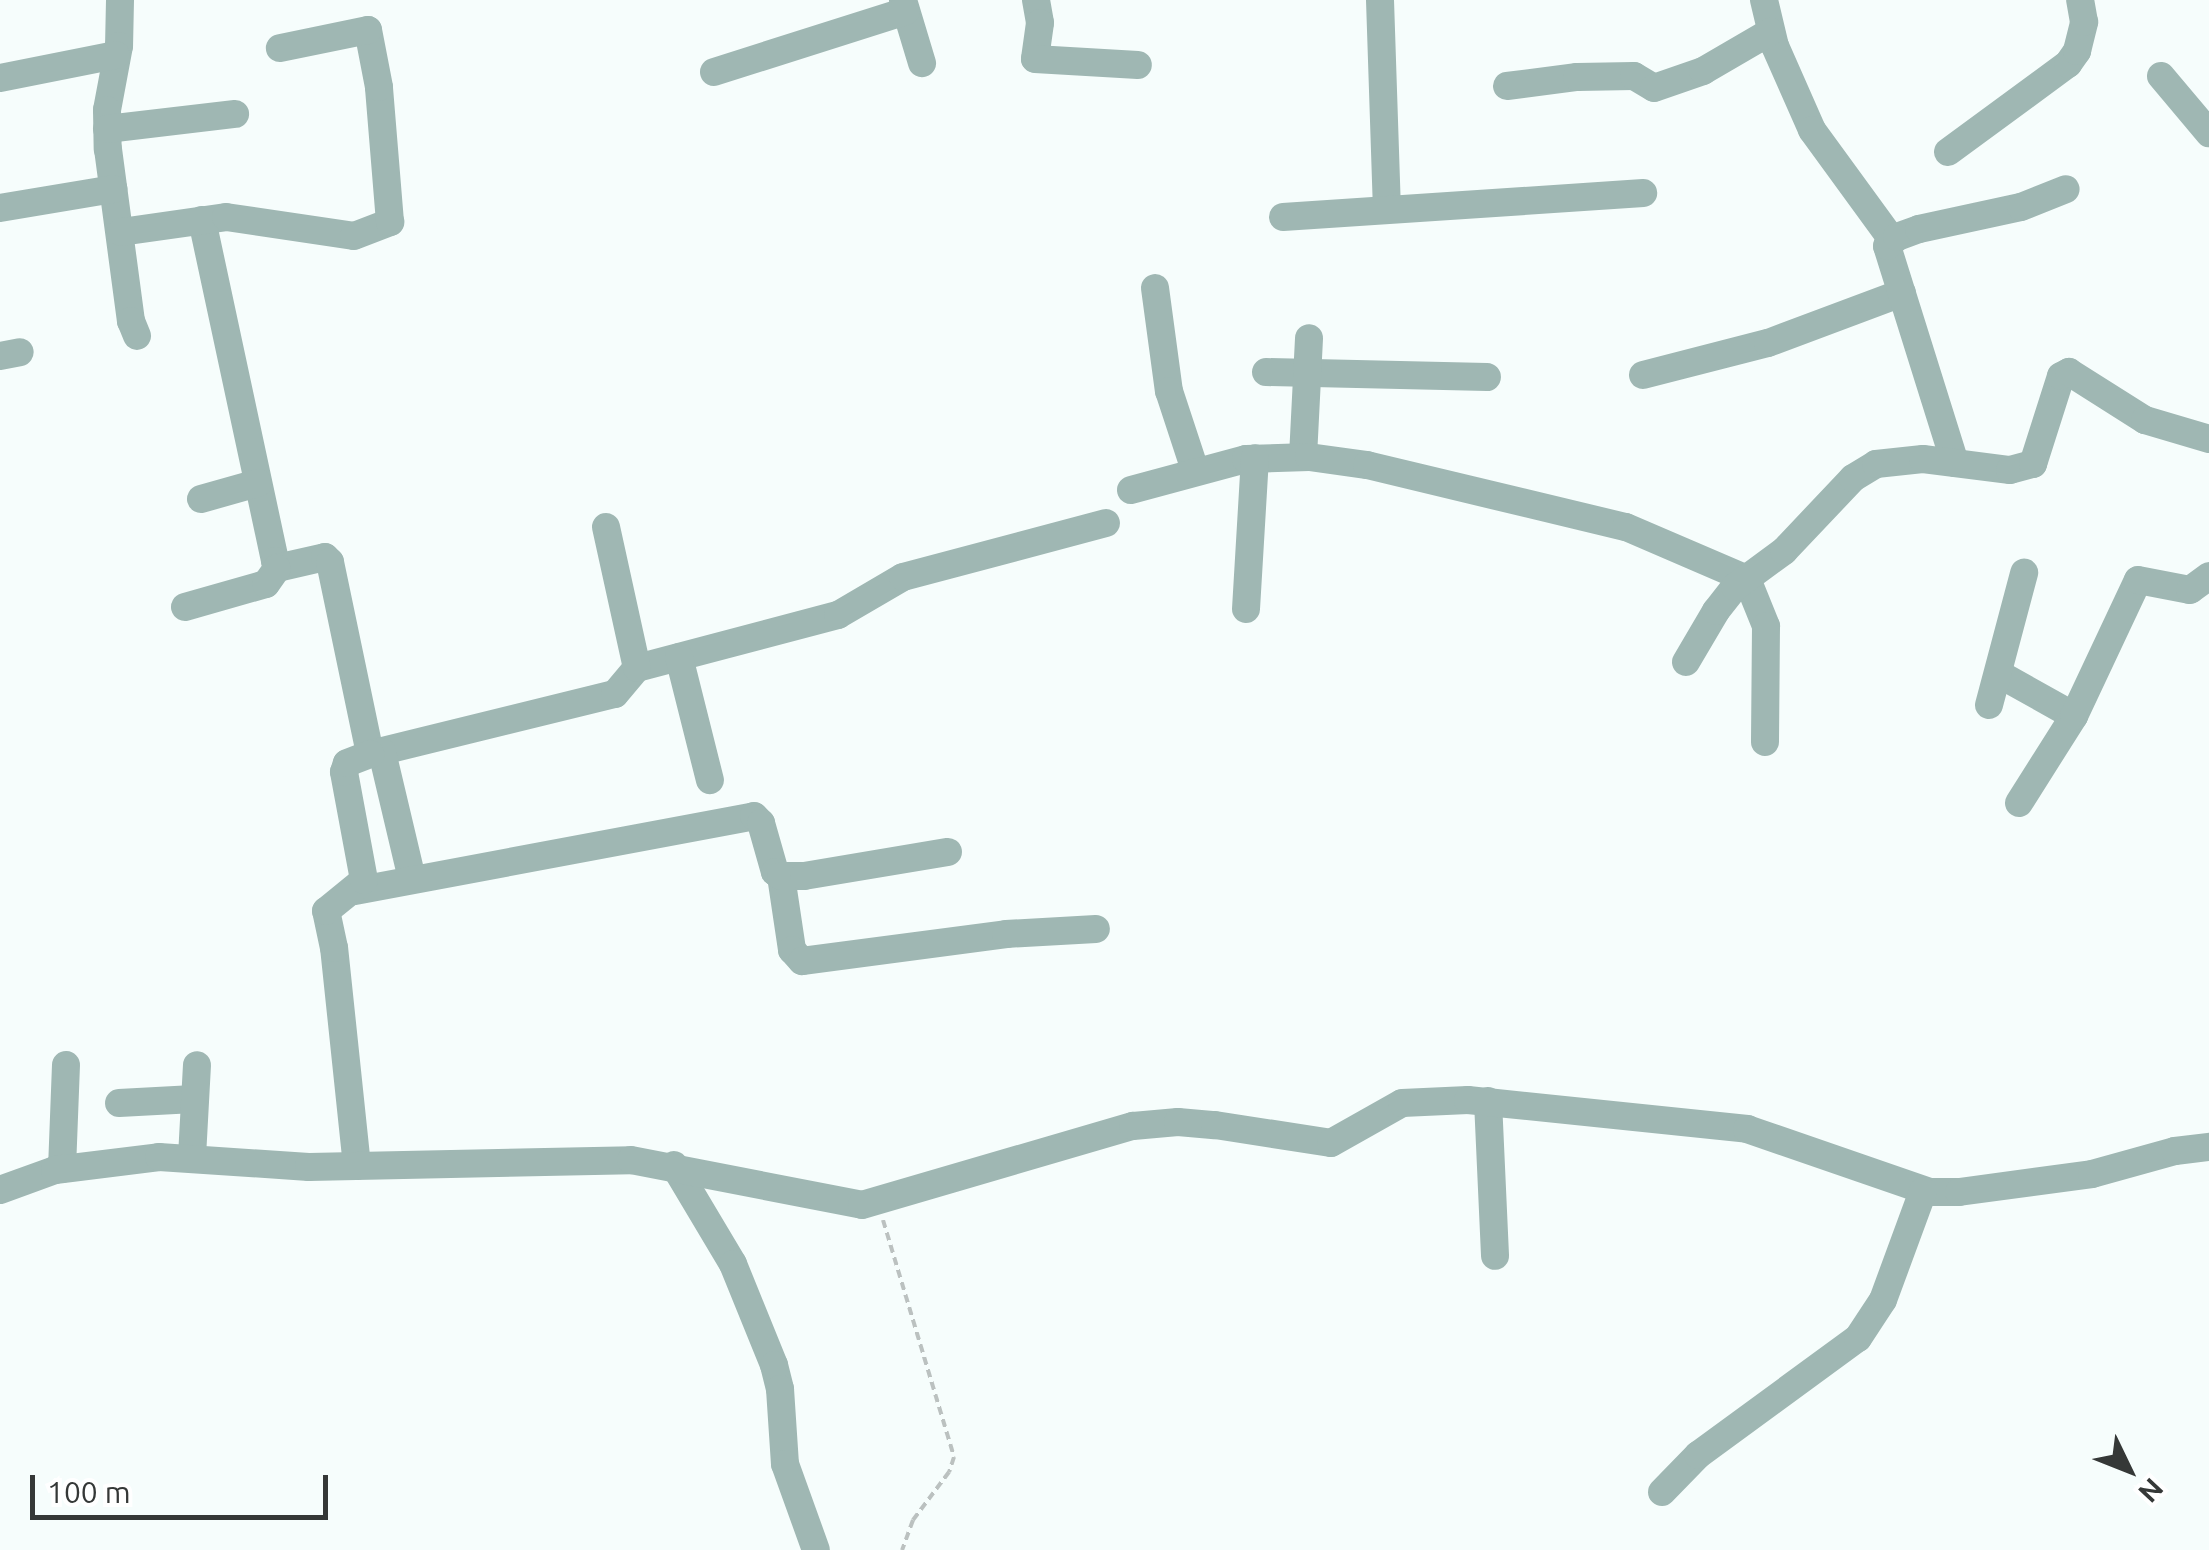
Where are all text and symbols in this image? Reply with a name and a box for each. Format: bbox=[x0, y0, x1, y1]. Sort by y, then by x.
north arrow bbox=[2079, 1420, 2179, 1520]
scale bar bbox=[35, 1455, 332, 1517]
text: N bbox=[2133, 1473, 2170, 1509]
text: 100 m bbox=[47, 1475, 131, 1509]

